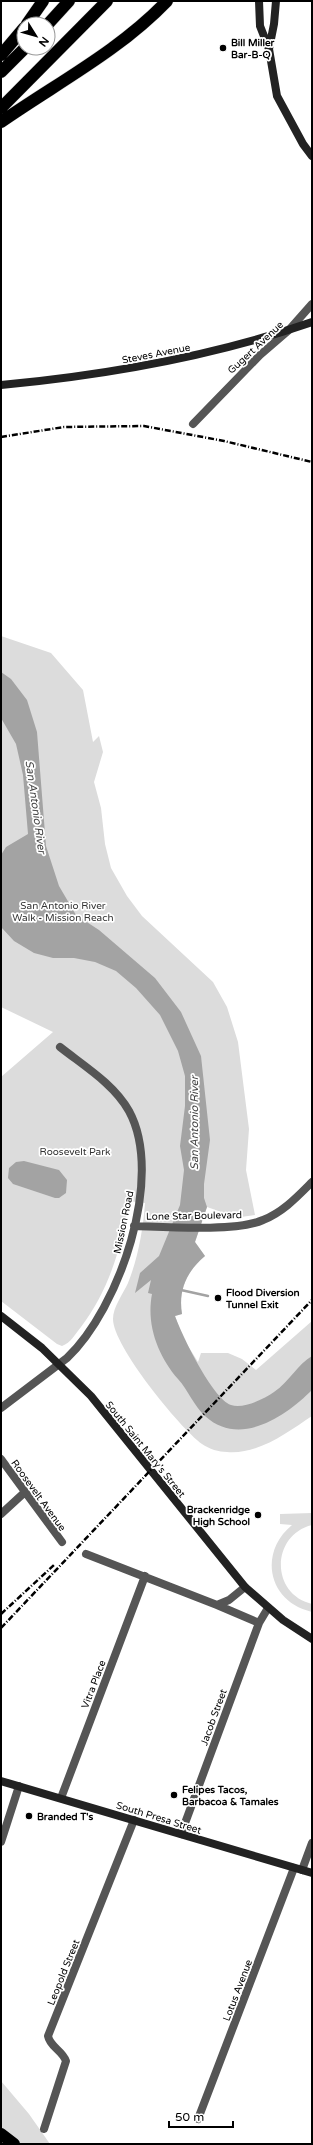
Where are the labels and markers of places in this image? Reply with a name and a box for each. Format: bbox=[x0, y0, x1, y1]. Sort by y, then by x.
place label: Bill Miller Bar-B-Q bbox=[231, 37, 275, 61]
marker: Bill Miller Bar-B-Q bbox=[218, 43, 228, 53]
place label: Flood Diversion Tunnel Exit bbox=[225, 1287, 300, 1311]
marker: Flood Diversion Tunnel Exit bbox=[213, 1293, 223, 1303]
place label: Brackenridge High School bbox=[187, 1504, 250, 1528]
marker: Brackenridge High School bbox=[253, 1510, 263, 1520]
place label: Felipes Tacos, Barbacoa & Tamales bbox=[182, 1784, 279, 1808]
marker: Felipes Tacos, Barbacoa & Tamales bbox=[169, 1790, 179, 1800]
marker: Branded T's bbox=[24, 1811, 34, 1821]
place label: Branded T's bbox=[37, 1811, 94, 1823]

